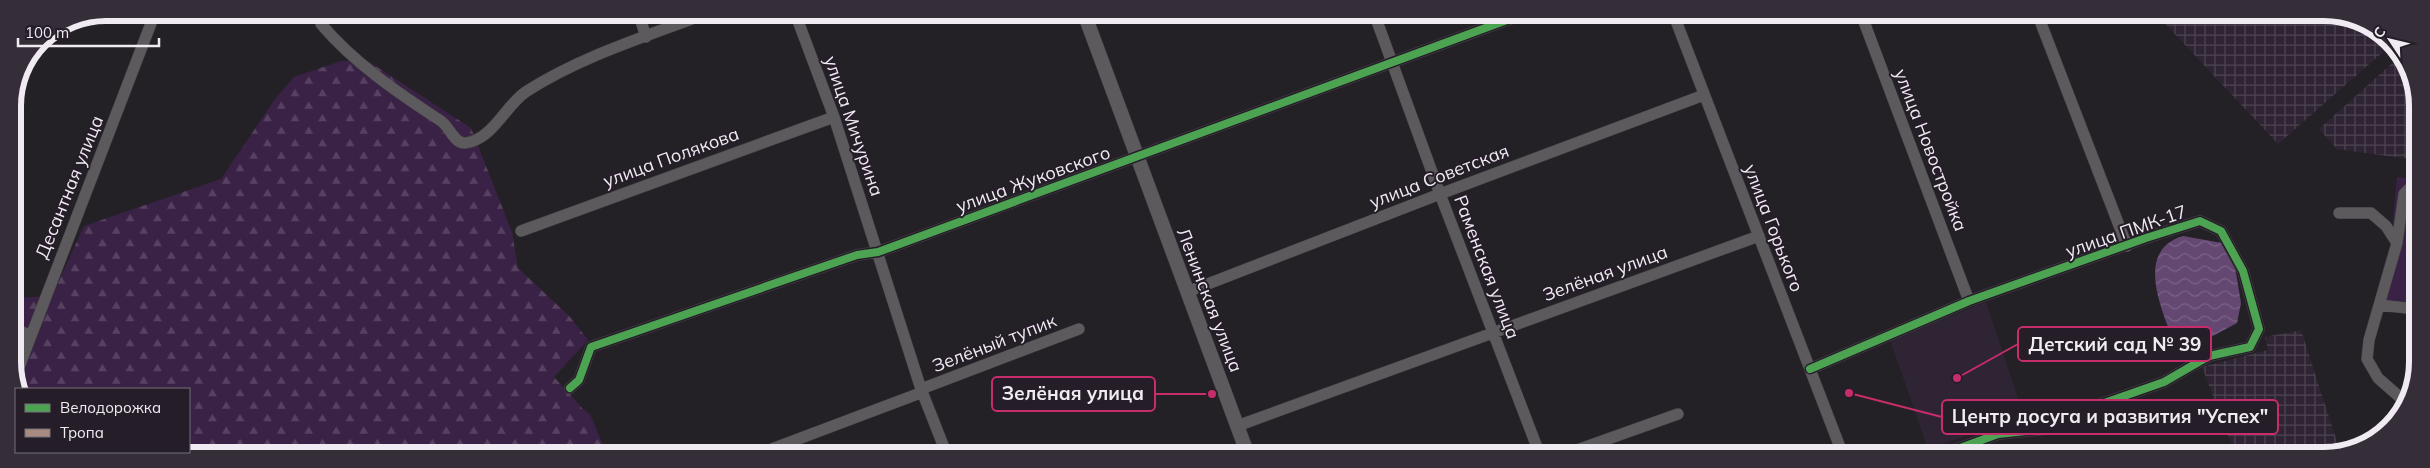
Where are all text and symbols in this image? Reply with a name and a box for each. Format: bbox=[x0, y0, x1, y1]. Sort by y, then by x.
scale bar bbox=[18, 15, 159, 47]
north arrow bbox=[2365, 15, 2415, 65]
text: 100 m bbox=[25, 23, 69, 42]
text: С bbox=[2369, 23, 2389, 42]
street label: улица Мичурина bbox=[819, 53, 889, 199]
street label: улица Новостройка bbox=[1889, 66, 1973, 234]
street label: Десантная улица bbox=[30, 112, 108, 262]
street label: улица Полякова bbox=[600, 122, 742, 192]
street label: улица Советская bbox=[1366, 139, 1512, 213]
street label: улица Жуковского bbox=[953, 140, 1113, 218]
street label: улица Горького bbox=[1739, 161, 1809, 295]
street label: Раменская улица bbox=[1449, 192, 1525, 342]
street label: улица ПМК-17 bbox=[2062, 200, 2190, 262]
street label: Ленинская улица bbox=[1172, 225, 1248, 375]
street label: Зелёная улица bbox=[1539, 240, 1671, 306]
street label: Зелёный тупик bbox=[929, 309, 1060, 377]
callout: Детский сад № 39 bbox=[2018, 327, 2211, 361]
text: Детский сад № 39 bbox=[2029, 332, 2201, 356]
callout: Зелёная улица bbox=[992, 377, 1155, 411]
text: Зелёная улица bbox=[1002, 381, 1144, 405]
legend bbox=[15, 388, 190, 453]
text: Велодорожка bbox=[60, 398, 161, 417]
callout: Центр досуга и развития "Успех" bbox=[1942, 400, 2278, 434]
text: Центр досуга и развития "Успех" bbox=[1952, 404, 2268, 428]
text: Тропа bbox=[60, 423, 104, 442]

